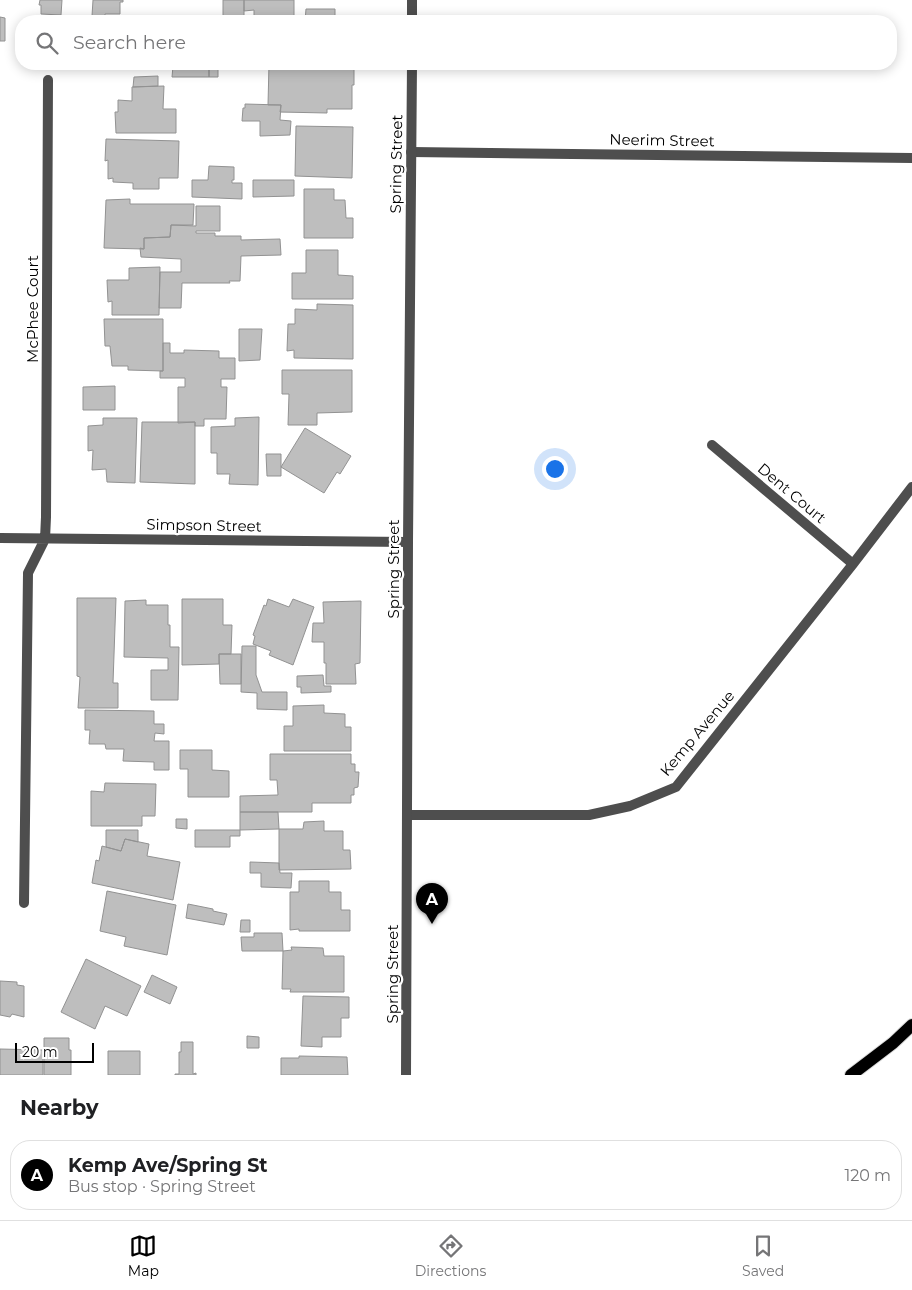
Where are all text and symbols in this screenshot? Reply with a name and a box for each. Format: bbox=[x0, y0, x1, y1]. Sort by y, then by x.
search box bbox=[15, 15, 897, 70]
icon: search bbox=[33, 29, 61, 57]
text: Search here bbox=[73, 31, 186, 54]
street label: Spring Street bbox=[386, 114, 406, 214]
street label: Neerim Street bbox=[609, 130, 715, 150]
street label: McPhee Court bbox=[23, 255, 42, 363]
your location bbox=[542, 456, 568, 482]
street label: Dent Court bbox=[754, 459, 830, 527]
street label: Simpson Street bbox=[146, 514, 262, 536]
street label: Spring Street bbox=[384, 519, 403, 619]
street label: Kemp Avenue bbox=[656, 686, 738, 780]
pin: A bbox=[416, 883, 448, 924]
street label: Spring Street bbox=[383, 924, 402, 1024]
scale bar bbox=[15, 1040, 94, 1063]
text: 20 m bbox=[22, 1043, 58, 1061]
text: Nearby bbox=[20, 1095, 99, 1120]
text: Kemp Ave/Spring St bbox=[68, 1154, 268, 1177]
text: A bbox=[31, 1166, 43, 1185]
text: 120 m bbox=[844, 1166, 891, 1185]
text: Bus stop · Spring Street bbox=[68, 1177, 256, 1196]
tab: Map bbox=[128, 1232, 159, 1280]
tab: Directions bbox=[415, 1232, 486, 1280]
tab: Saved bbox=[742, 1232, 784, 1280]

